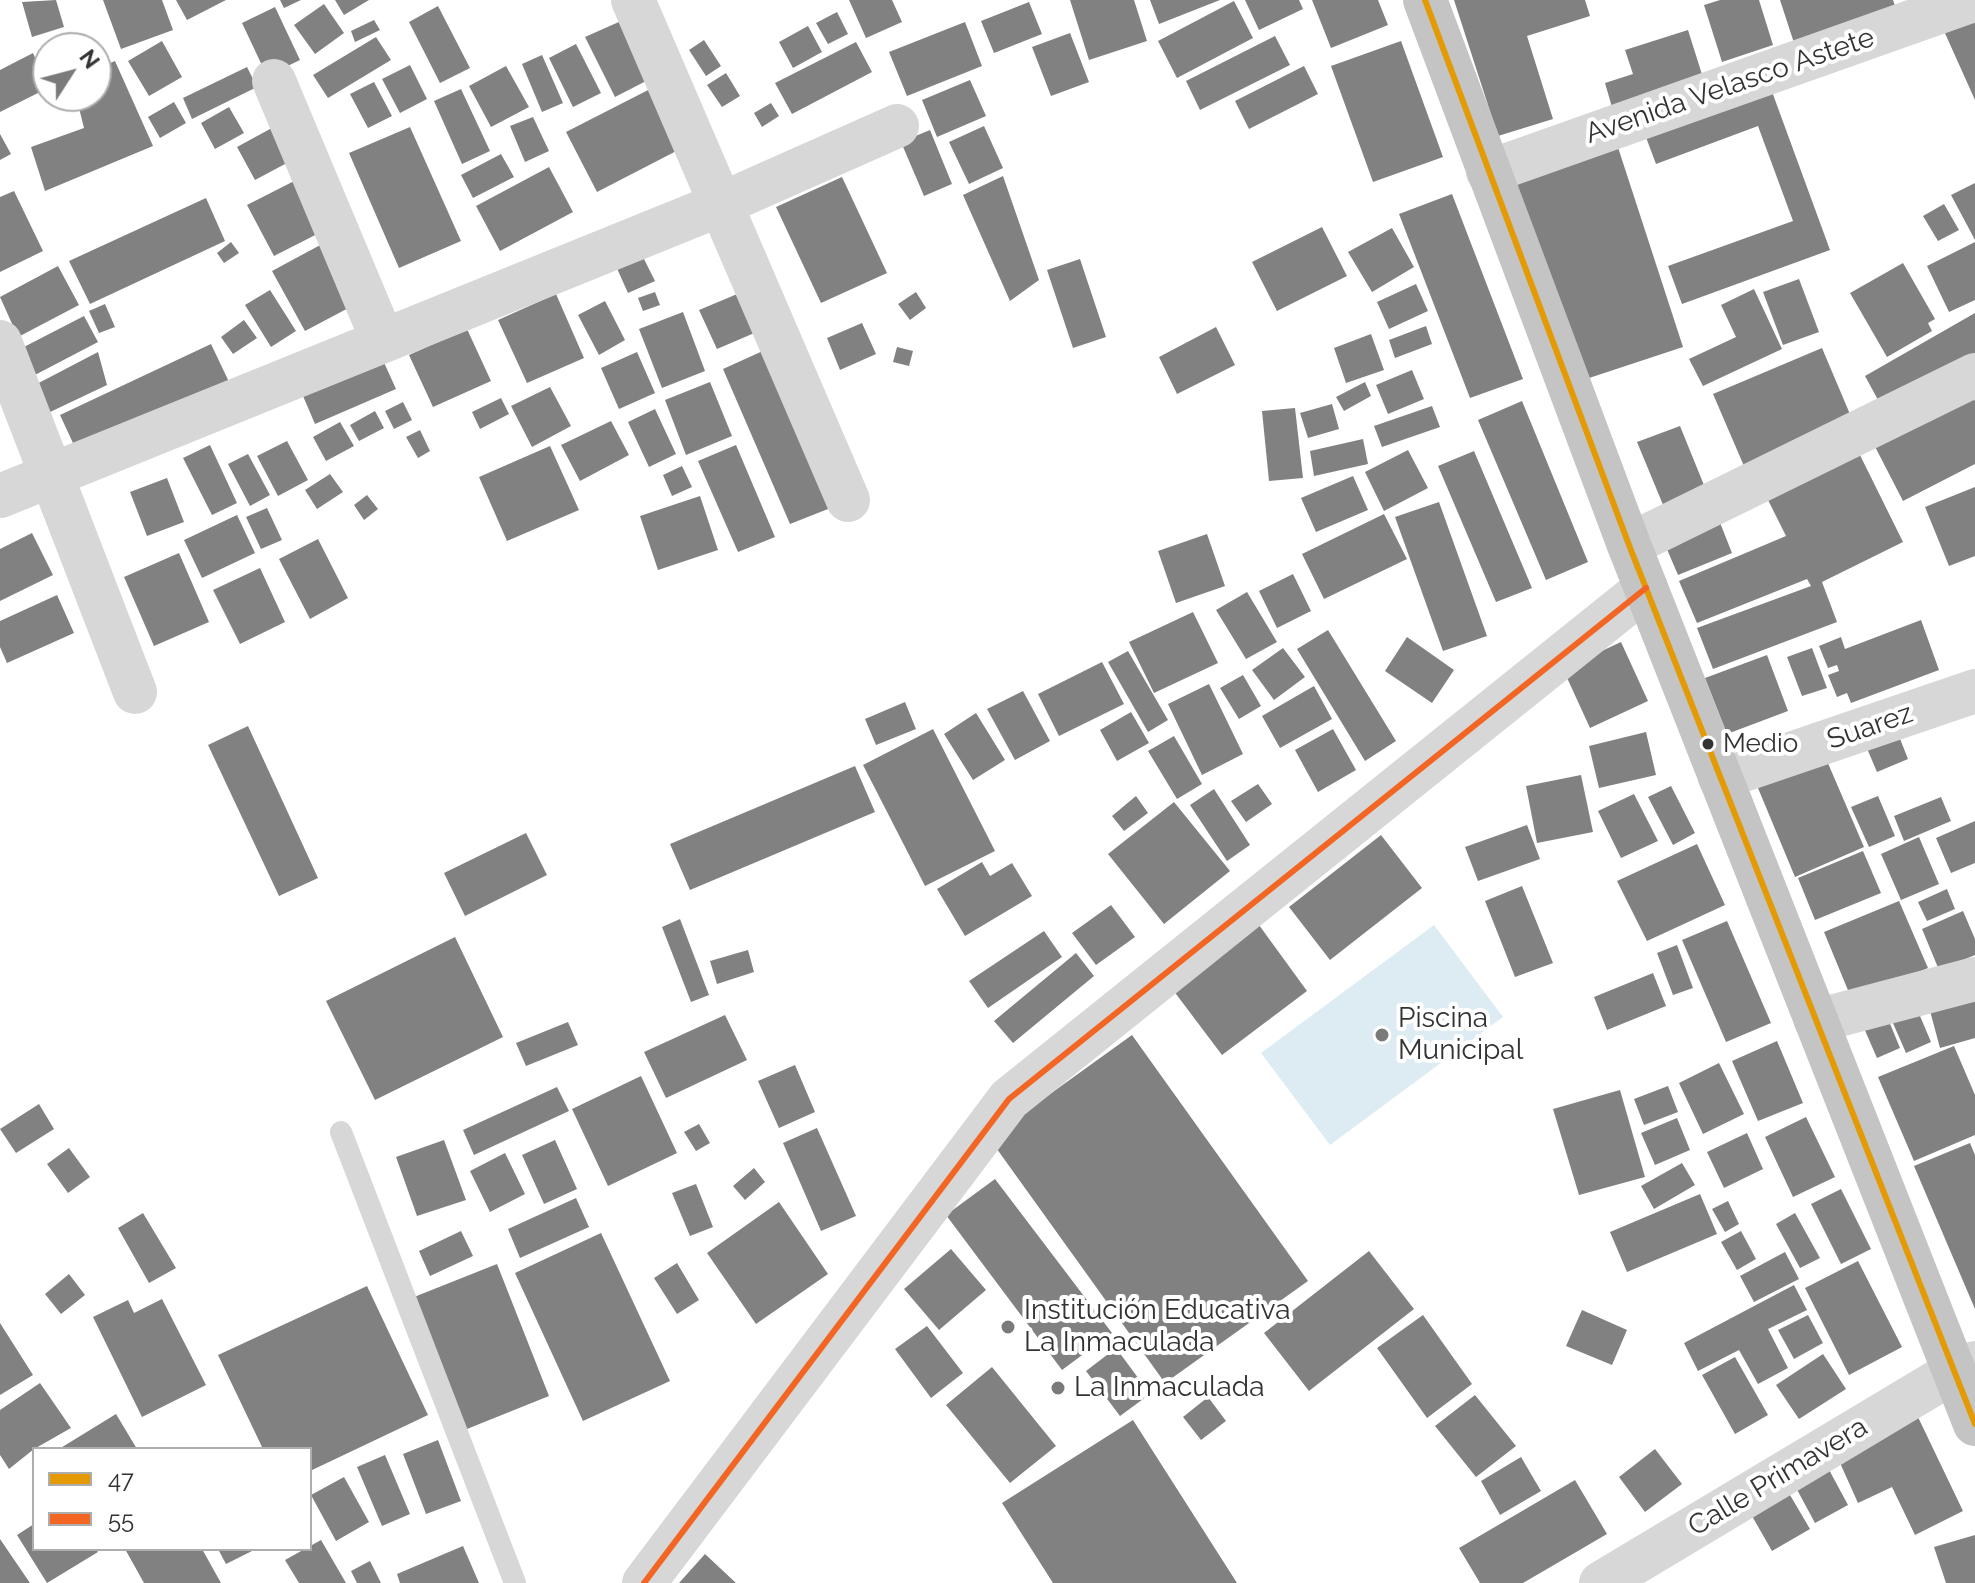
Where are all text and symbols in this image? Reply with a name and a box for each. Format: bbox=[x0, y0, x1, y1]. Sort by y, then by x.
street label: Avenida Velasco Astete bbox=[1581, 21, 1879, 151]
north arrow bbox=[32, 32, 112, 112]
text: N bbox=[74, 45, 105, 73]
street label: Suarez bbox=[1823, 697, 1917, 757]
place label: Medio bbox=[1723, 728, 1798, 760]
marker: Medio bbox=[1700, 736, 1716, 752]
place label: Piscina Municipal bbox=[1398, 1002, 1523, 1068]
marker: Piscina Municipal bbox=[1373, 1026, 1391, 1044]
place label: Institución Educativa La Inmaculada bbox=[1024, 1294, 1290, 1360]
marker: Institución Educativa La Inmaculada bbox=[999, 1318, 1017, 1336]
place label: La Inmaculada bbox=[1074, 1371, 1265, 1405]
marker: La Inmaculada bbox=[1049, 1379, 1067, 1397]
street label: Calle Primavera bbox=[1682, 1410, 1874, 1544]
legend bbox=[32, 1447, 312, 1551]
text: 47 bbox=[108, 1465, 134, 1494]
text: 55 bbox=[108, 1505, 134, 1534]

